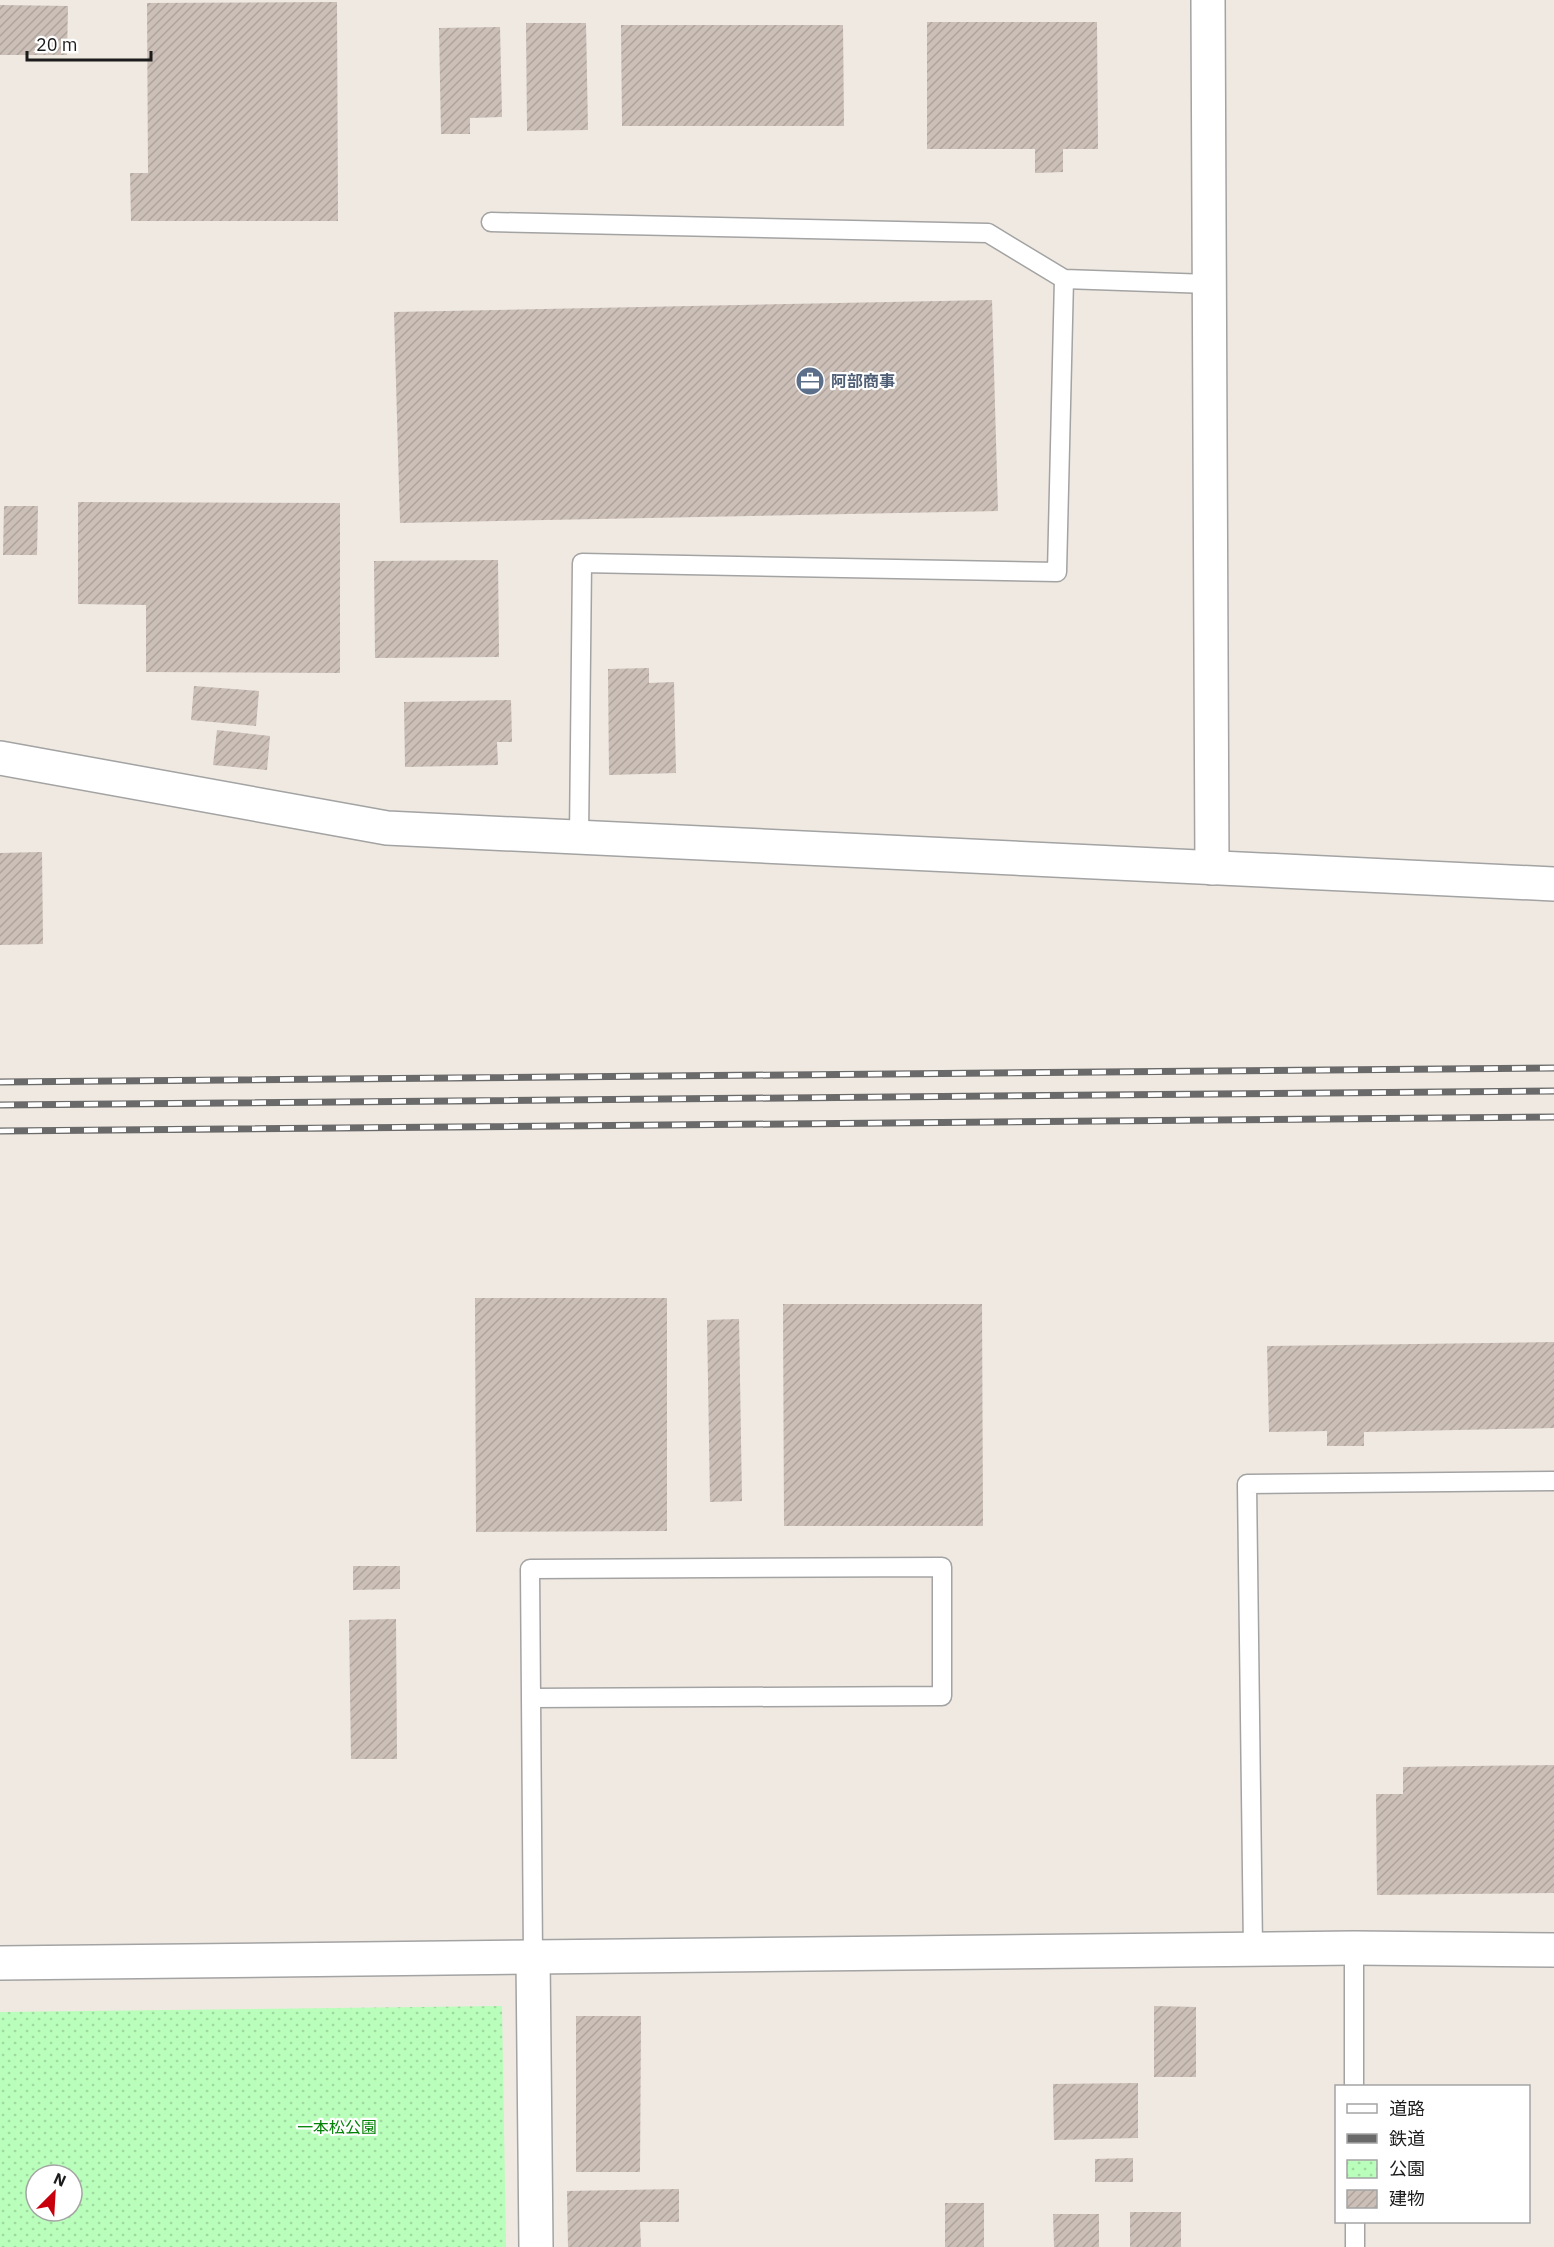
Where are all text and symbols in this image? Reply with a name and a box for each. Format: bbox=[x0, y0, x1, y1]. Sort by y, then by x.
scale bar bbox=[27, 24, 152, 62]
text: 20 m bbox=[36, 33, 78, 56]
office icon: 阿部商事 bbox=[794, 365, 826, 397]
place label: 阿部商事 bbox=[831, 371, 895, 391]
legend bbox=[1335, 2085, 1530, 2223]
text: 道路 bbox=[1389, 2097, 1425, 2120]
park label: 一本松公園 bbox=[297, 2117, 377, 2137]
text: 鉄道 bbox=[1389, 2127, 1425, 2150]
text: 公園 bbox=[1389, 2157, 1425, 2180]
north arrow bbox=[24, 2163, 84, 2223]
text: N bbox=[51, 2168, 69, 2191]
text: 建物 bbox=[1389, 2187, 1425, 2210]

